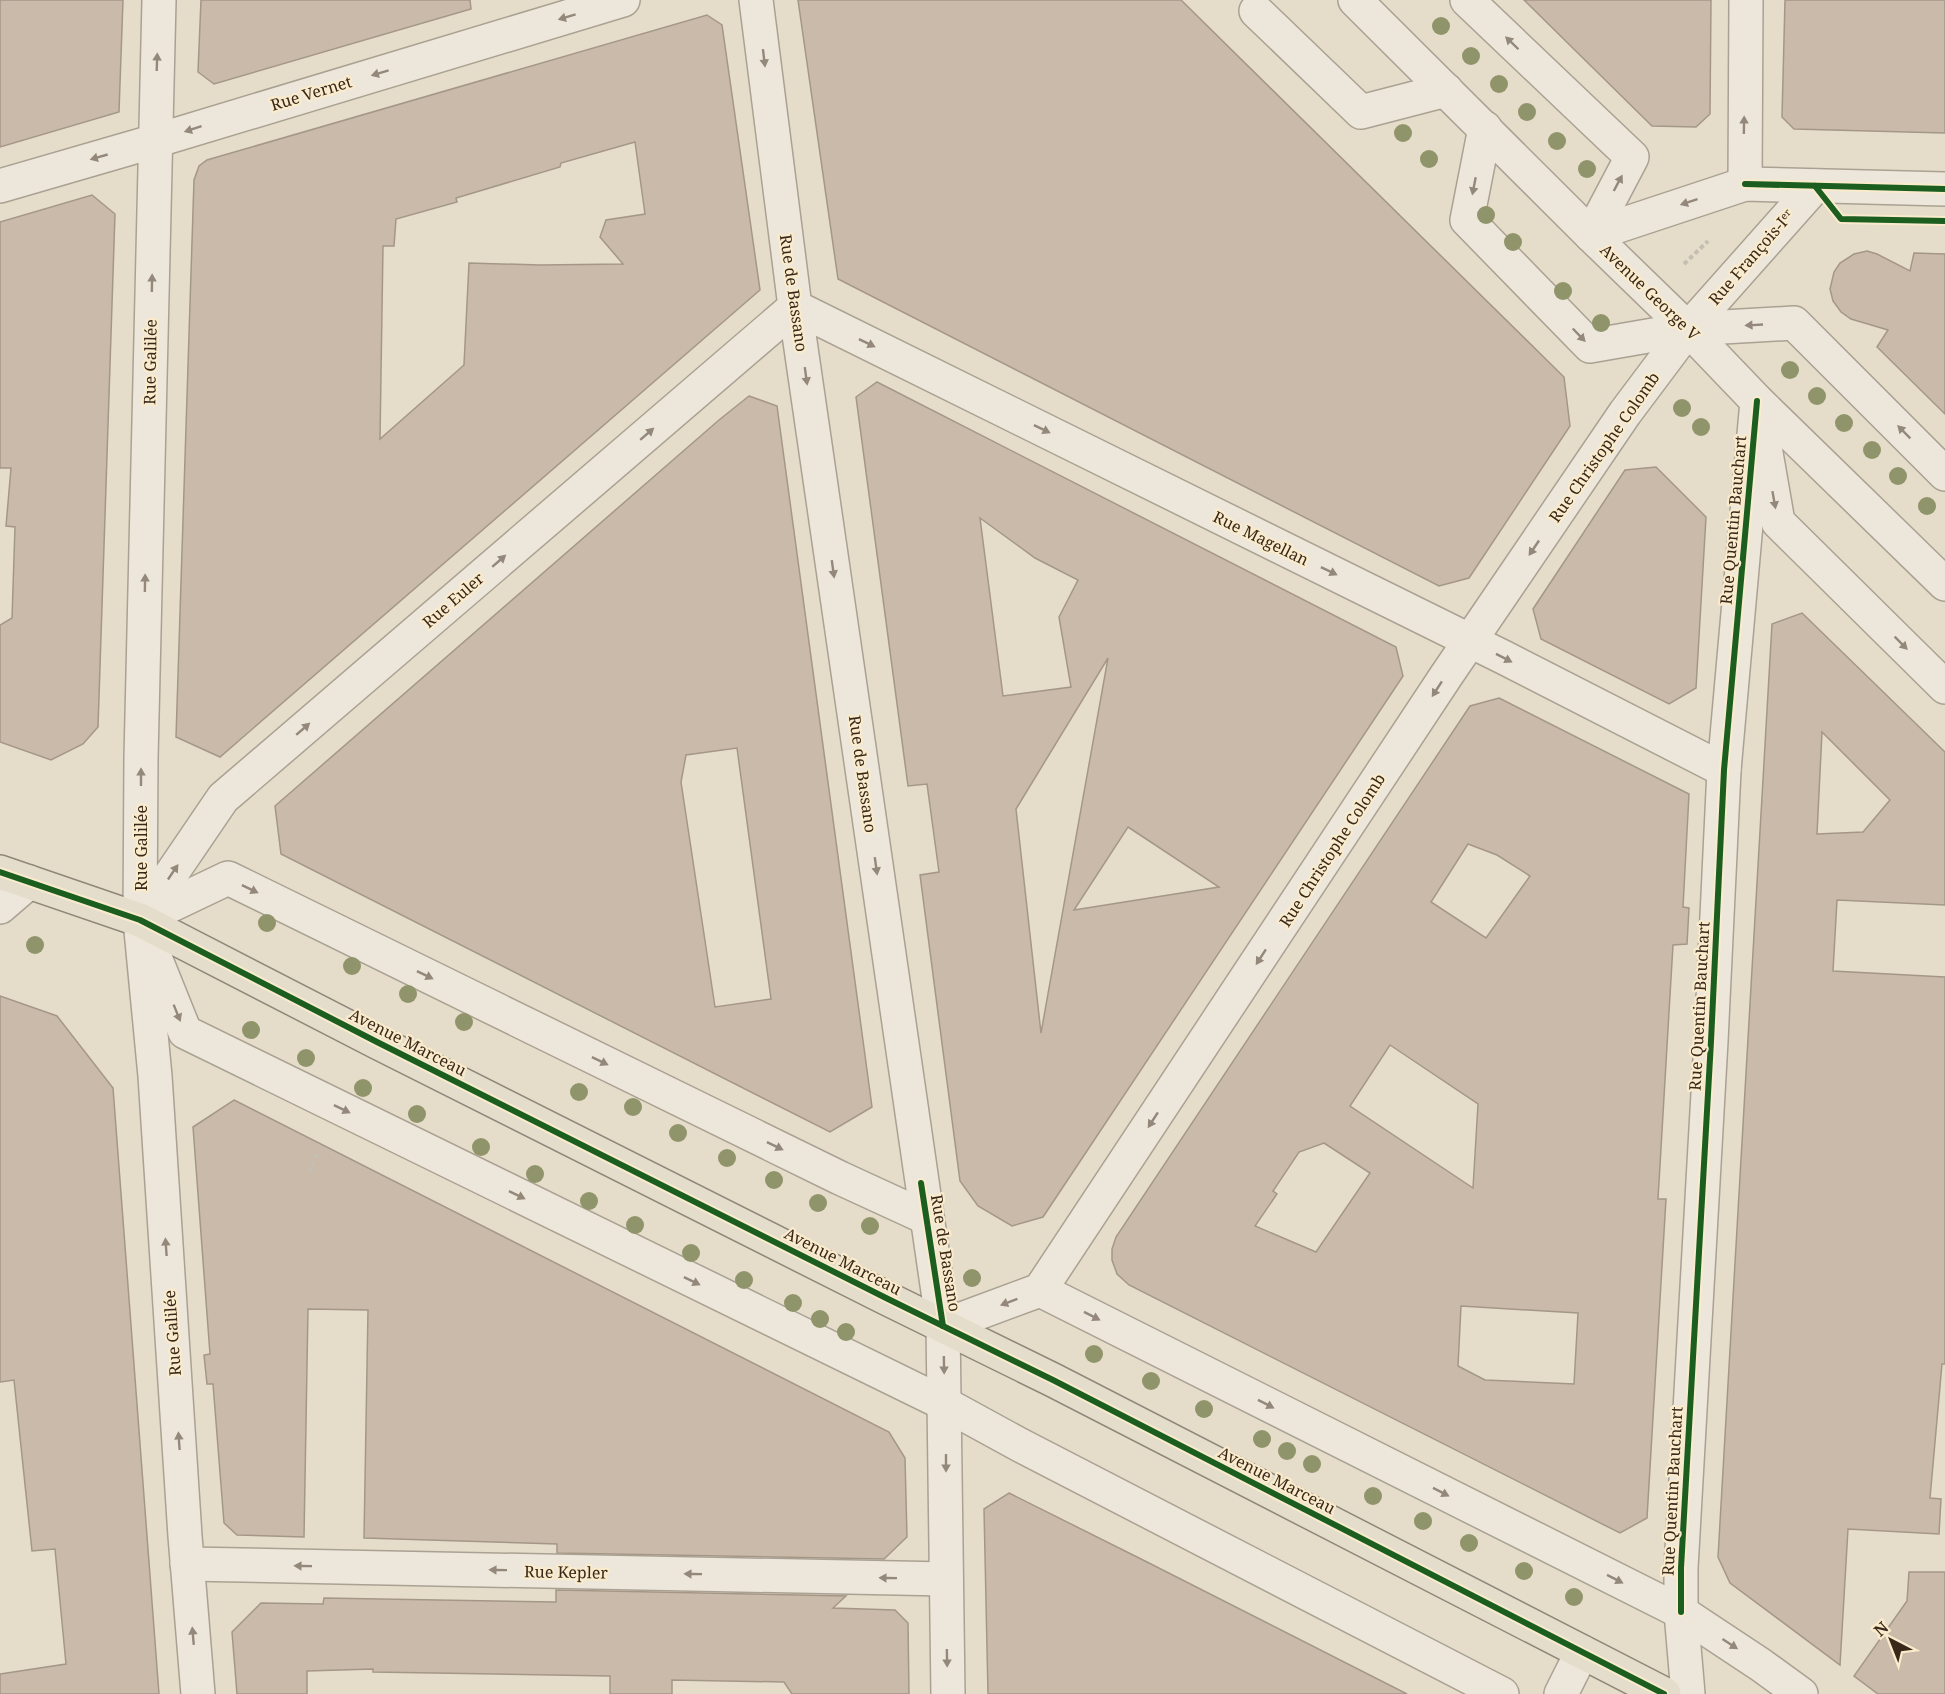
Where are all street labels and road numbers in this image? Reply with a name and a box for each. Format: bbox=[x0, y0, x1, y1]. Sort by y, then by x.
street label: Rue Vernet bbox=[268, 70, 355, 116]
street label: Rue François-Iᵉʳ bbox=[1703, 204, 1799, 310]
street label: Rue de Bassano bbox=[775, 233, 813, 353]
street label: Avenue George V bbox=[1596, 239, 1705, 345]
street label: Rue Galilée bbox=[138, 319, 162, 405]
street label: Rue Christophe Colomb bbox=[1544, 367, 1664, 527]
street label: Rue Quentin Bauchart bbox=[1715, 434, 1751, 605]
street label: Rue Magellan bbox=[1210, 505, 1312, 571]
street label: Rue Euler bbox=[418, 567, 489, 633]
street label: Rue de Bassano bbox=[844, 714, 882, 834]
street label: Rue Christophe Colomb bbox=[1274, 769, 1390, 931]
street label: Rue Galilée bbox=[130, 805, 152, 891]
street label: Rue Quentin Bauchart bbox=[1684, 921, 1714, 1091]
street label: Avenue Marceau bbox=[346, 1003, 470, 1081]
street label: Rue de Bassano bbox=[926, 1193, 966, 1313]
street label: Avenue Marceau bbox=[781, 1222, 905, 1300]
street label: Rue Galilée bbox=[158, 1289, 186, 1377]
street label: Rue Quentin Bauchart bbox=[1657, 1406, 1687, 1576]
street label: Avenue Marceau bbox=[1215, 1441, 1339, 1519]
street label: Rue Kepler bbox=[524, 1560, 608, 1584]

